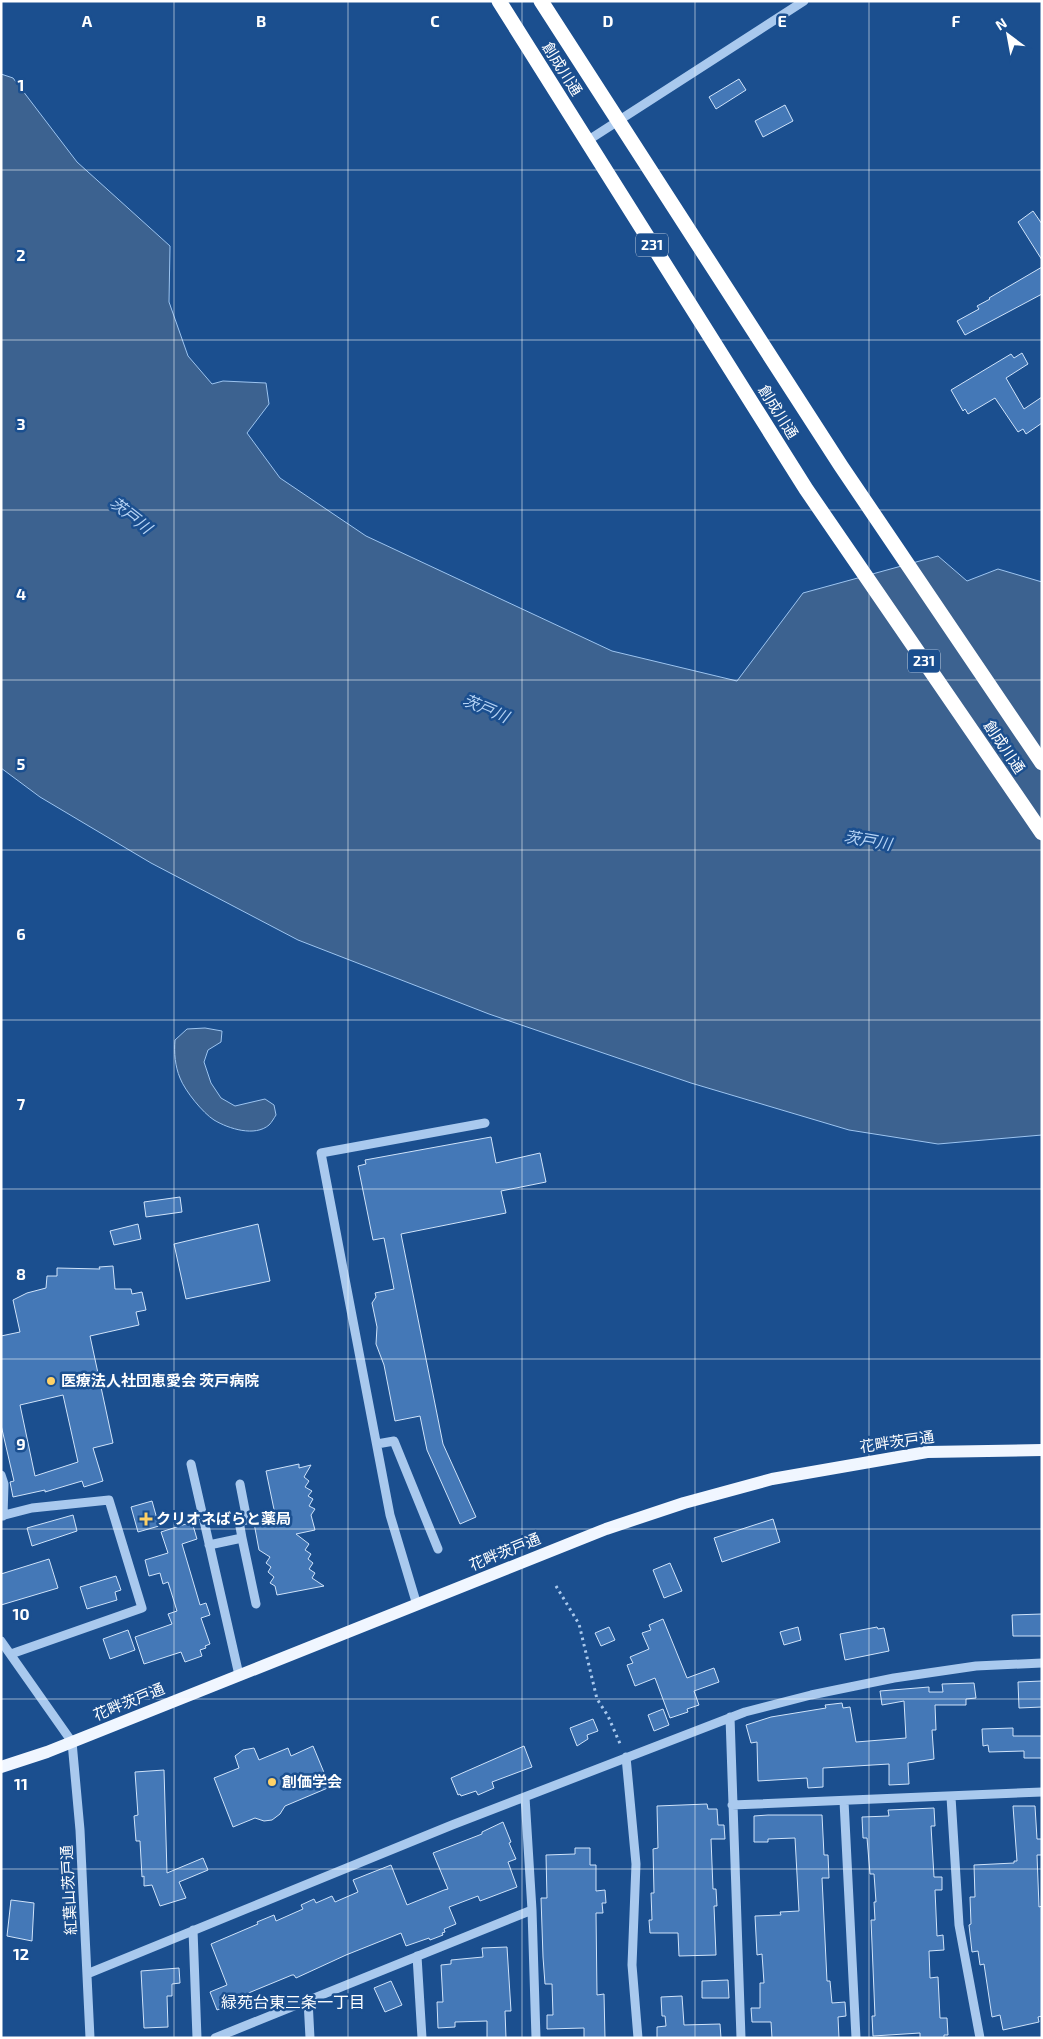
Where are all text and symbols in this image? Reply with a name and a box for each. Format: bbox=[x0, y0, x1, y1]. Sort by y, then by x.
north arrow bbox=[983, 10, 1033, 60]
text: A bbox=[82, 11, 93, 30]
text: B bbox=[256, 11, 266, 30]
text: C bbox=[430, 11, 440, 30]
text: D bbox=[603, 11, 614, 30]
text: E bbox=[777, 11, 787, 30]
text: F bbox=[952, 11, 961, 30]
text: N bbox=[992, 14, 1010, 33]
street label: 創成川通 bbox=[539, 38, 586, 99]
text: 1 bbox=[18, 75, 24, 94]
road number: 231 bbox=[636, 234, 668, 256]
text: 2 bbox=[16, 245, 26, 264]
street label: 創成川通 bbox=[755, 381, 802, 442]
text: 3 bbox=[16, 414, 26, 433]
water label: 茨戸川 bbox=[107, 492, 158, 538]
text: 4 bbox=[16, 584, 26, 603]
road number: 231 bbox=[908, 649, 940, 672]
water label: 茨戸川 bbox=[460, 689, 514, 726]
street label: 創成川通 bbox=[981, 717, 1029, 776]
text: 5 bbox=[17, 754, 26, 773]
water label: 茨戸川 bbox=[843, 826, 895, 853]
text: 6 bbox=[16, 924, 26, 943]
text: 7 bbox=[17, 1094, 26, 1113]
text: 8 bbox=[16, 1264, 26, 1283]
place label: 医療法人社団恵愛会 茨戸病院 bbox=[61, 1371, 259, 1389]
marker: 医療法人社団恵愛会 茨戸病院 bbox=[45, 1375, 57, 1387]
street label: 花畔茨戸通 bbox=[858, 1427, 935, 1455]
text: 9 bbox=[16, 1434, 26, 1453]
place label: クリオネばらと薬局 bbox=[156, 1509, 291, 1527]
marker: クリオネばらと薬局 bbox=[140, 1513, 152, 1525]
street label: 花畔茨戸通 bbox=[466, 1529, 543, 1573]
text: 10 bbox=[12, 1604, 30, 1623]
street label: 花畔茨戸通 bbox=[90, 1679, 167, 1723]
place label: 創価学会 bbox=[282, 1772, 342, 1790]
text: 11 bbox=[14, 1774, 28, 1793]
marker: 創価学会 bbox=[266, 1776, 278, 1788]
street label: 紅葉山茨戸通 bbox=[57, 1845, 79, 1935]
text: 12 bbox=[13, 1944, 29, 1963]
district label: 緑苑台東三条一丁目 bbox=[221, 1992, 365, 2011]

